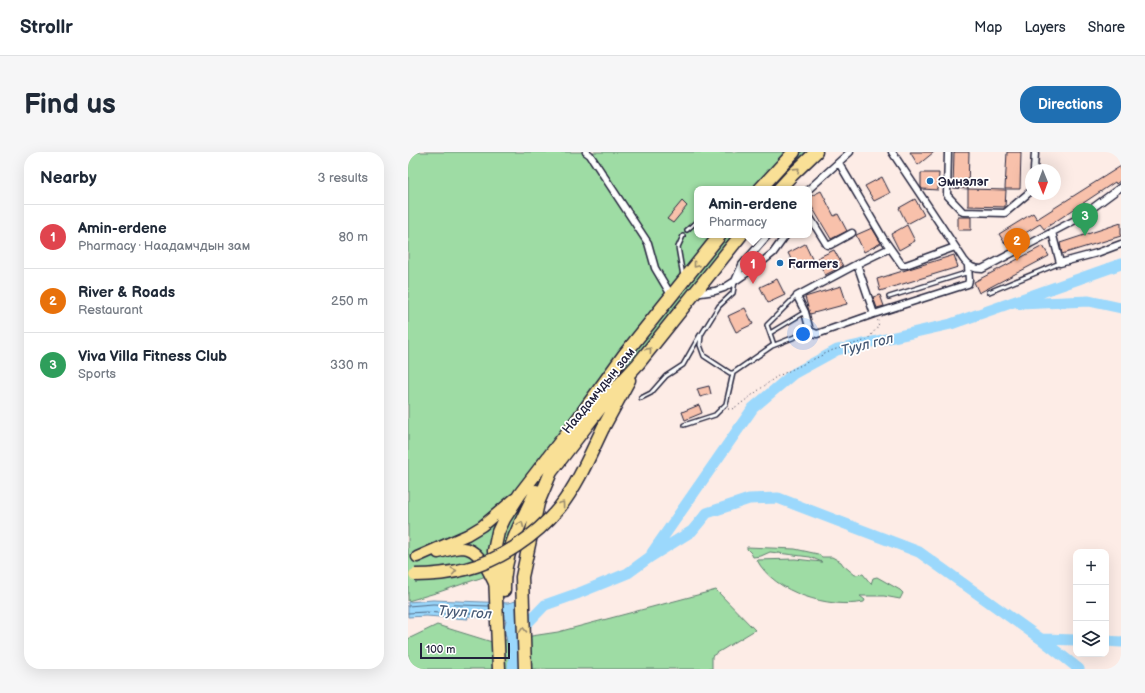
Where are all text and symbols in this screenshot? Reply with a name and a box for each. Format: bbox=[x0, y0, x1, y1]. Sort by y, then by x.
text: Strollr bbox=[20, 16, 73, 39]
text: Map bbox=[974, 19, 1002, 36]
text: Layers bbox=[1024, 19, 1066, 36]
text: Share bbox=[1088, 19, 1125, 36]
button: Directions bbox=[1020, 86, 1121, 123]
text: Find us bbox=[24, 88, 116, 121]
north arrow bbox=[1025, 164, 1061, 200]
one-way arrow bbox=[792, 167, 800, 175]
text: Nearby bbox=[40, 168, 97, 188]
text: 3 results bbox=[317, 170, 368, 186]
place label: Эмнэлэг bbox=[938, 174, 990, 190]
marker: Эмнэлэг bbox=[925, 176, 935, 186]
popup bbox=[694, 186, 812, 238]
text: Amin-erdene bbox=[709, 195, 797, 214]
pin: 3 bbox=[1072, 203, 1098, 236]
text: Pharmacy bbox=[709, 214, 767, 230]
text: Amin-erdene bbox=[78, 219, 167, 238]
pin: 2 bbox=[1004, 228, 1030, 261]
text: 1 bbox=[50, 229, 56, 245]
text: 80 m bbox=[339, 229, 368, 245]
text: Pharmacy · Наадамчдын зам bbox=[78, 238, 250, 254]
pin: 1 bbox=[740, 251, 766, 284]
place label: Farmers bbox=[788, 256, 838, 272]
marker: Farmers bbox=[775, 258, 785, 268]
one-way arrow bbox=[693, 261, 700, 268]
text: River & Roads bbox=[78, 283, 175, 302]
text: 2 bbox=[49, 293, 57, 309]
text: 250 m bbox=[331, 293, 368, 309]
text: Restaurant bbox=[78, 302, 143, 318]
your location bbox=[793, 324, 813, 344]
water label: Туул гол bbox=[839, 330, 895, 359]
street label: Наадамчдын зам bbox=[559, 344, 639, 437]
text: Viva Villa Fitness Club bbox=[78, 347, 227, 366]
one-way arrow bbox=[645, 347, 652, 354]
text: 3 bbox=[49, 357, 57, 373]
text: 330 m bbox=[330, 357, 368, 373]
text: Sports bbox=[78, 366, 116, 382]
one-way arrow bbox=[557, 501, 564, 508]
one-way arrow bbox=[516, 520, 524, 528]
map controls bbox=[1073, 549, 1109, 657]
button: + bbox=[1073, 549, 1109, 585]
one-way arrow bbox=[451, 568, 457, 576]
button: − bbox=[1073, 585, 1109, 621]
water label: Туул гол bbox=[438, 602, 492, 623]
button: layers bbox=[1073, 621, 1109, 657]
one-way arrow bbox=[519, 627, 528, 633]
scale bar bbox=[420, 641, 510, 660]
text: 100 m bbox=[426, 643, 455, 656]

